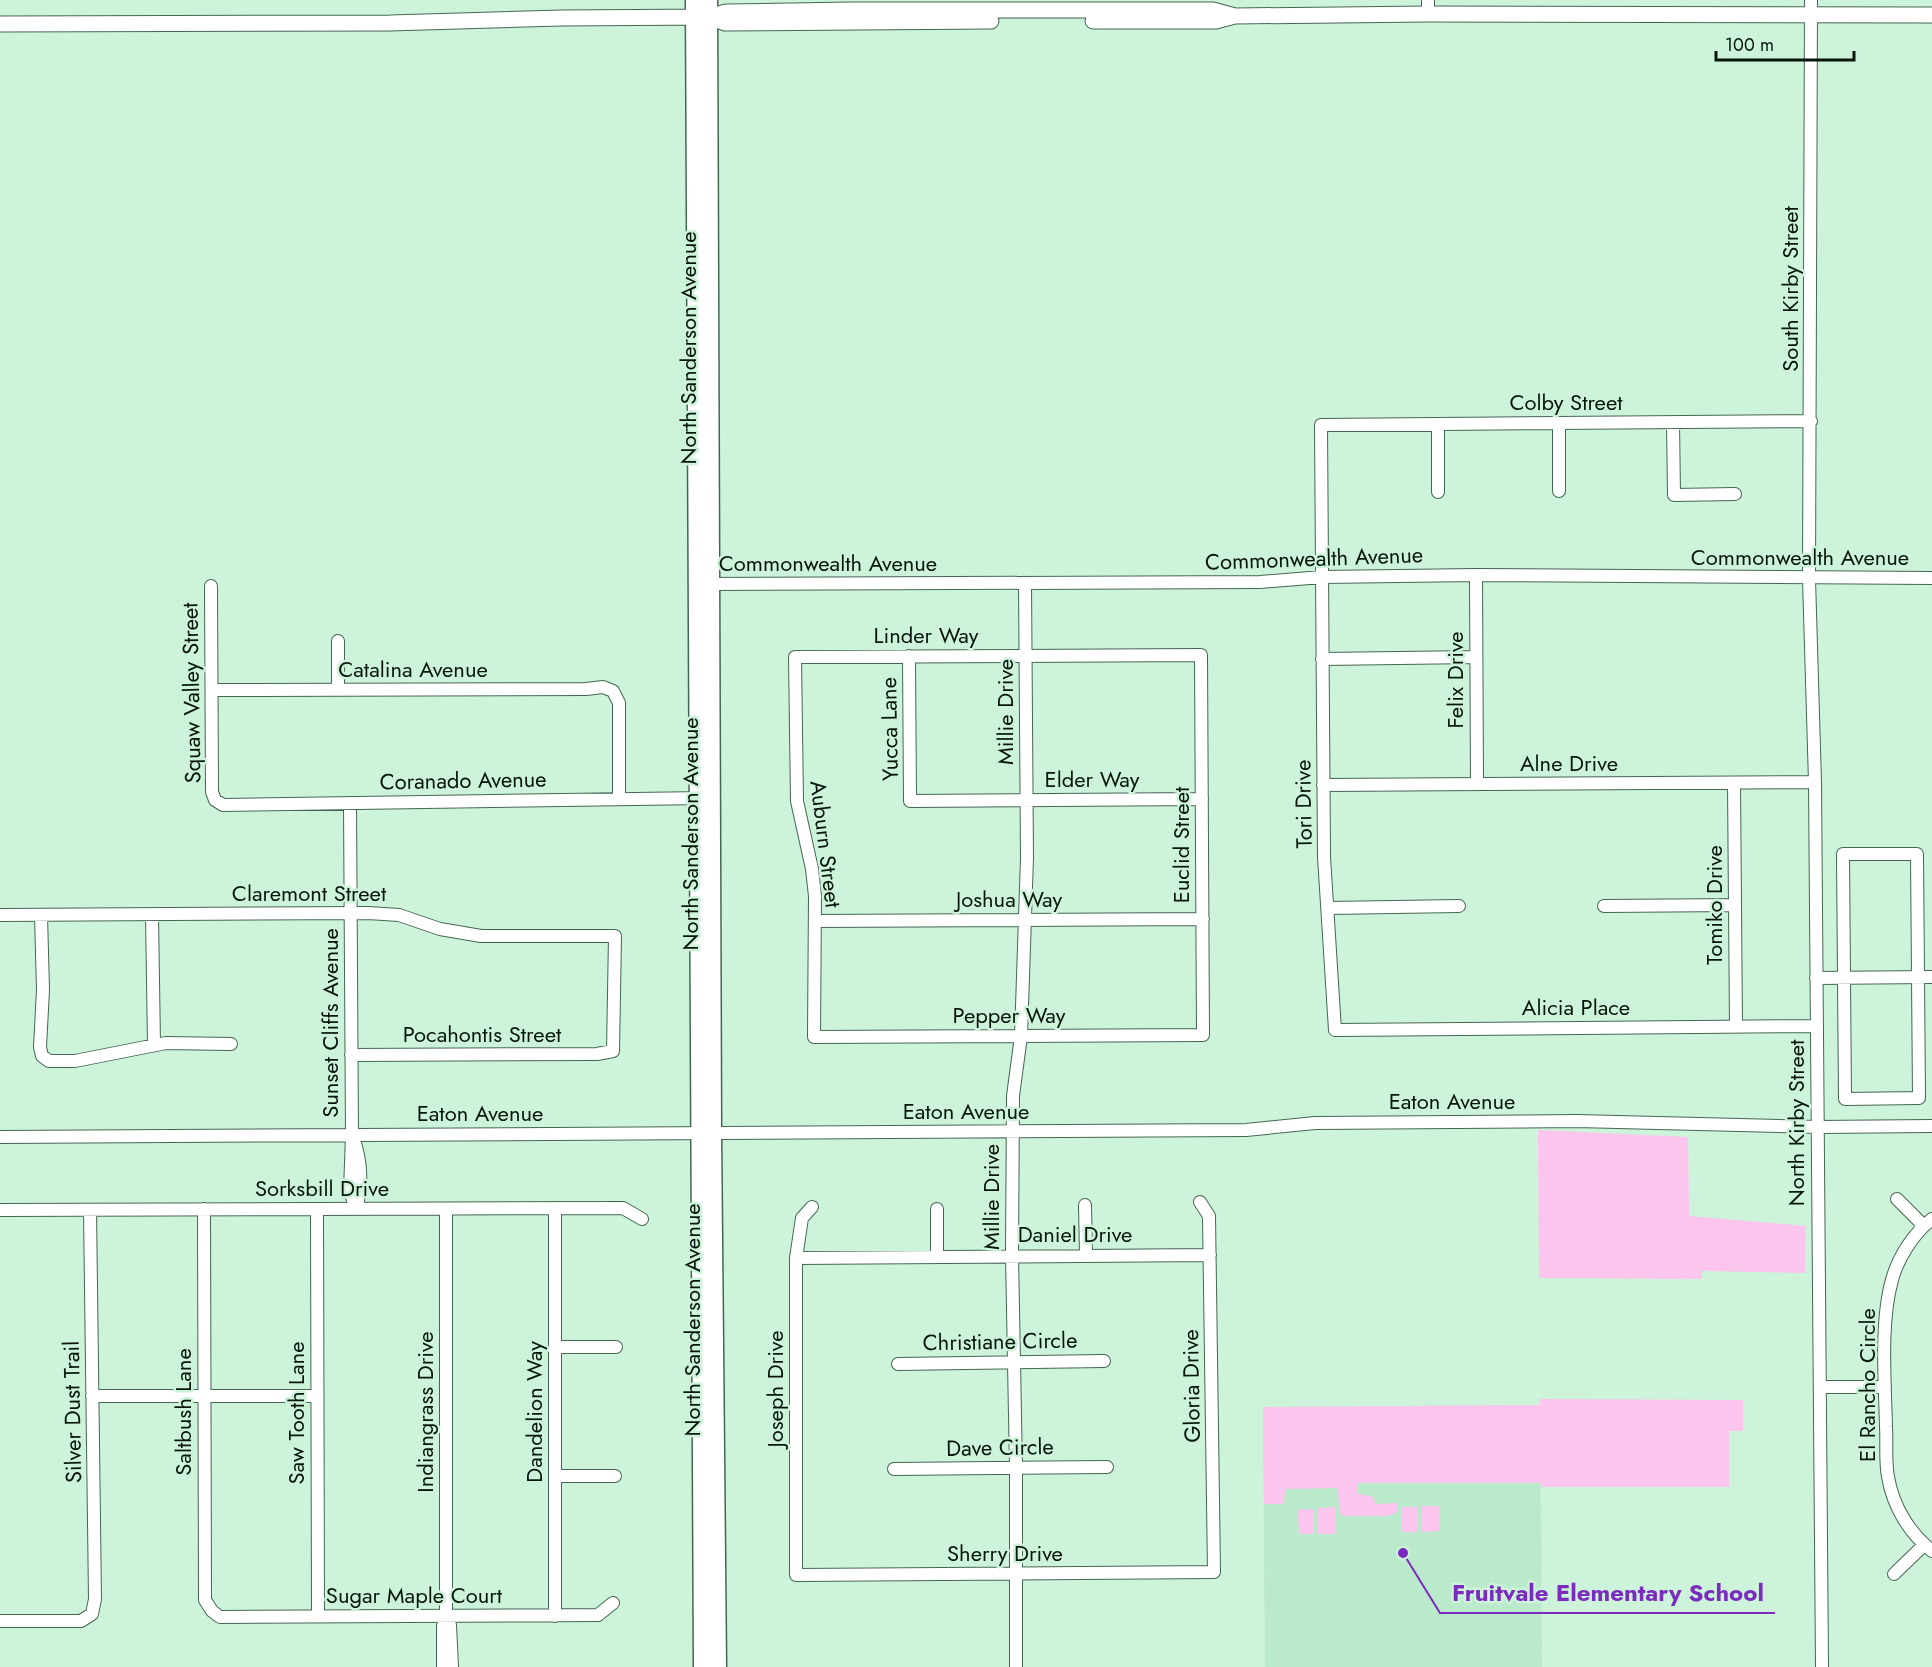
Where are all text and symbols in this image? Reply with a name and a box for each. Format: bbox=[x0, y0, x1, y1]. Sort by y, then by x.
scale bar bbox=[1716, 24, 1854, 62]
text: 100 m bbox=[1725, 32, 1774, 58]
street label: South Kirby Street bbox=[1774, 205, 1806, 372]
street label: North Sanderson Avenue bbox=[672, 231, 704, 465]
street label: Colby Street bbox=[1509, 386, 1623, 418]
street label: Commonwealth Avenue bbox=[1204, 538, 1424, 578]
street label: Commonwealth Avenue bbox=[1691, 541, 1909, 573]
street label: Commonwealth Avenue bbox=[719, 547, 937, 579]
street label: Squaw Valley Street bbox=[173, 602, 209, 784]
street label: Linder Way bbox=[874, 619, 979, 651]
street label: Felix Drive bbox=[1439, 631, 1471, 729]
street label: Catalina Avenue bbox=[338, 653, 488, 685]
street label: Millie Drive bbox=[989, 659, 1021, 765]
street label: Yucca Lane bbox=[872, 677, 906, 781]
street label: North Sanderson Avenue bbox=[674, 717, 706, 951]
street label: Alne Drive bbox=[1520, 747, 1618, 779]
street label: Tori Drive bbox=[1286, 759, 1320, 849]
street label: Coranado Avenue bbox=[379, 763, 547, 797]
street label: Elder Way bbox=[1045, 763, 1140, 795]
street label: Auburn Street bbox=[802, 779, 850, 910]
street label: Euclid Street bbox=[1165, 786, 1197, 903]
street label: Tomiko Drive bbox=[1698, 845, 1730, 965]
street label: Claremont Street bbox=[232, 877, 387, 909]
street label: Joshua Way bbox=[953, 883, 1062, 915]
street label: Sunset Cliffs Avenue bbox=[314, 928, 346, 1118]
street label: Alicia Place bbox=[1522, 991, 1630, 1023]
street label: Pepper Way bbox=[952, 999, 1066, 1031]
street label: Pocahontis Street bbox=[403, 1018, 562, 1050]
street label: North Kirby Street bbox=[1780, 1039, 1812, 1206]
street label: Eaton Avenue bbox=[1389, 1085, 1515, 1117]
street label: Eaton Avenue bbox=[903, 1095, 1029, 1127]
street label: Eaton Avenue bbox=[417, 1097, 543, 1129]
street label: Millie Drive bbox=[975, 1144, 1007, 1250]
street label: Sorksbill Drive bbox=[255, 1172, 389, 1204]
street label: North Sanderson Avenue bbox=[676, 1203, 708, 1437]
street label: Daniel Drive bbox=[1018, 1218, 1132, 1250]
street label: El Rancho Circle bbox=[1851, 1308, 1883, 1462]
street label: Christiane Circle bbox=[922, 1324, 1078, 1358]
street label: Gloria Drive bbox=[1174, 1329, 1208, 1443]
street label: Joseph Drive bbox=[759, 1330, 791, 1451]
street label: Indiangrass Drive bbox=[409, 1331, 441, 1493]
street label: Silver Dust Trail bbox=[55, 1341, 89, 1483]
street label: Dandelion Way bbox=[518, 1341, 550, 1483]
street label: Saw Tooth Lane bbox=[280, 1342, 312, 1484]
street label: Saltbush Lane bbox=[167, 1348, 199, 1476]
street label: Dave Circle bbox=[946, 1430, 1054, 1464]
street label: Sherry Drive bbox=[947, 1537, 1063, 1569]
callout: Fruitvale Elementary School bbox=[1440, 1571, 1775, 1613]
text: Fruitvale Elementary School bbox=[1452, 1575, 1764, 1610]
street label: Sugar Maple Court bbox=[326, 1579, 503, 1611]

